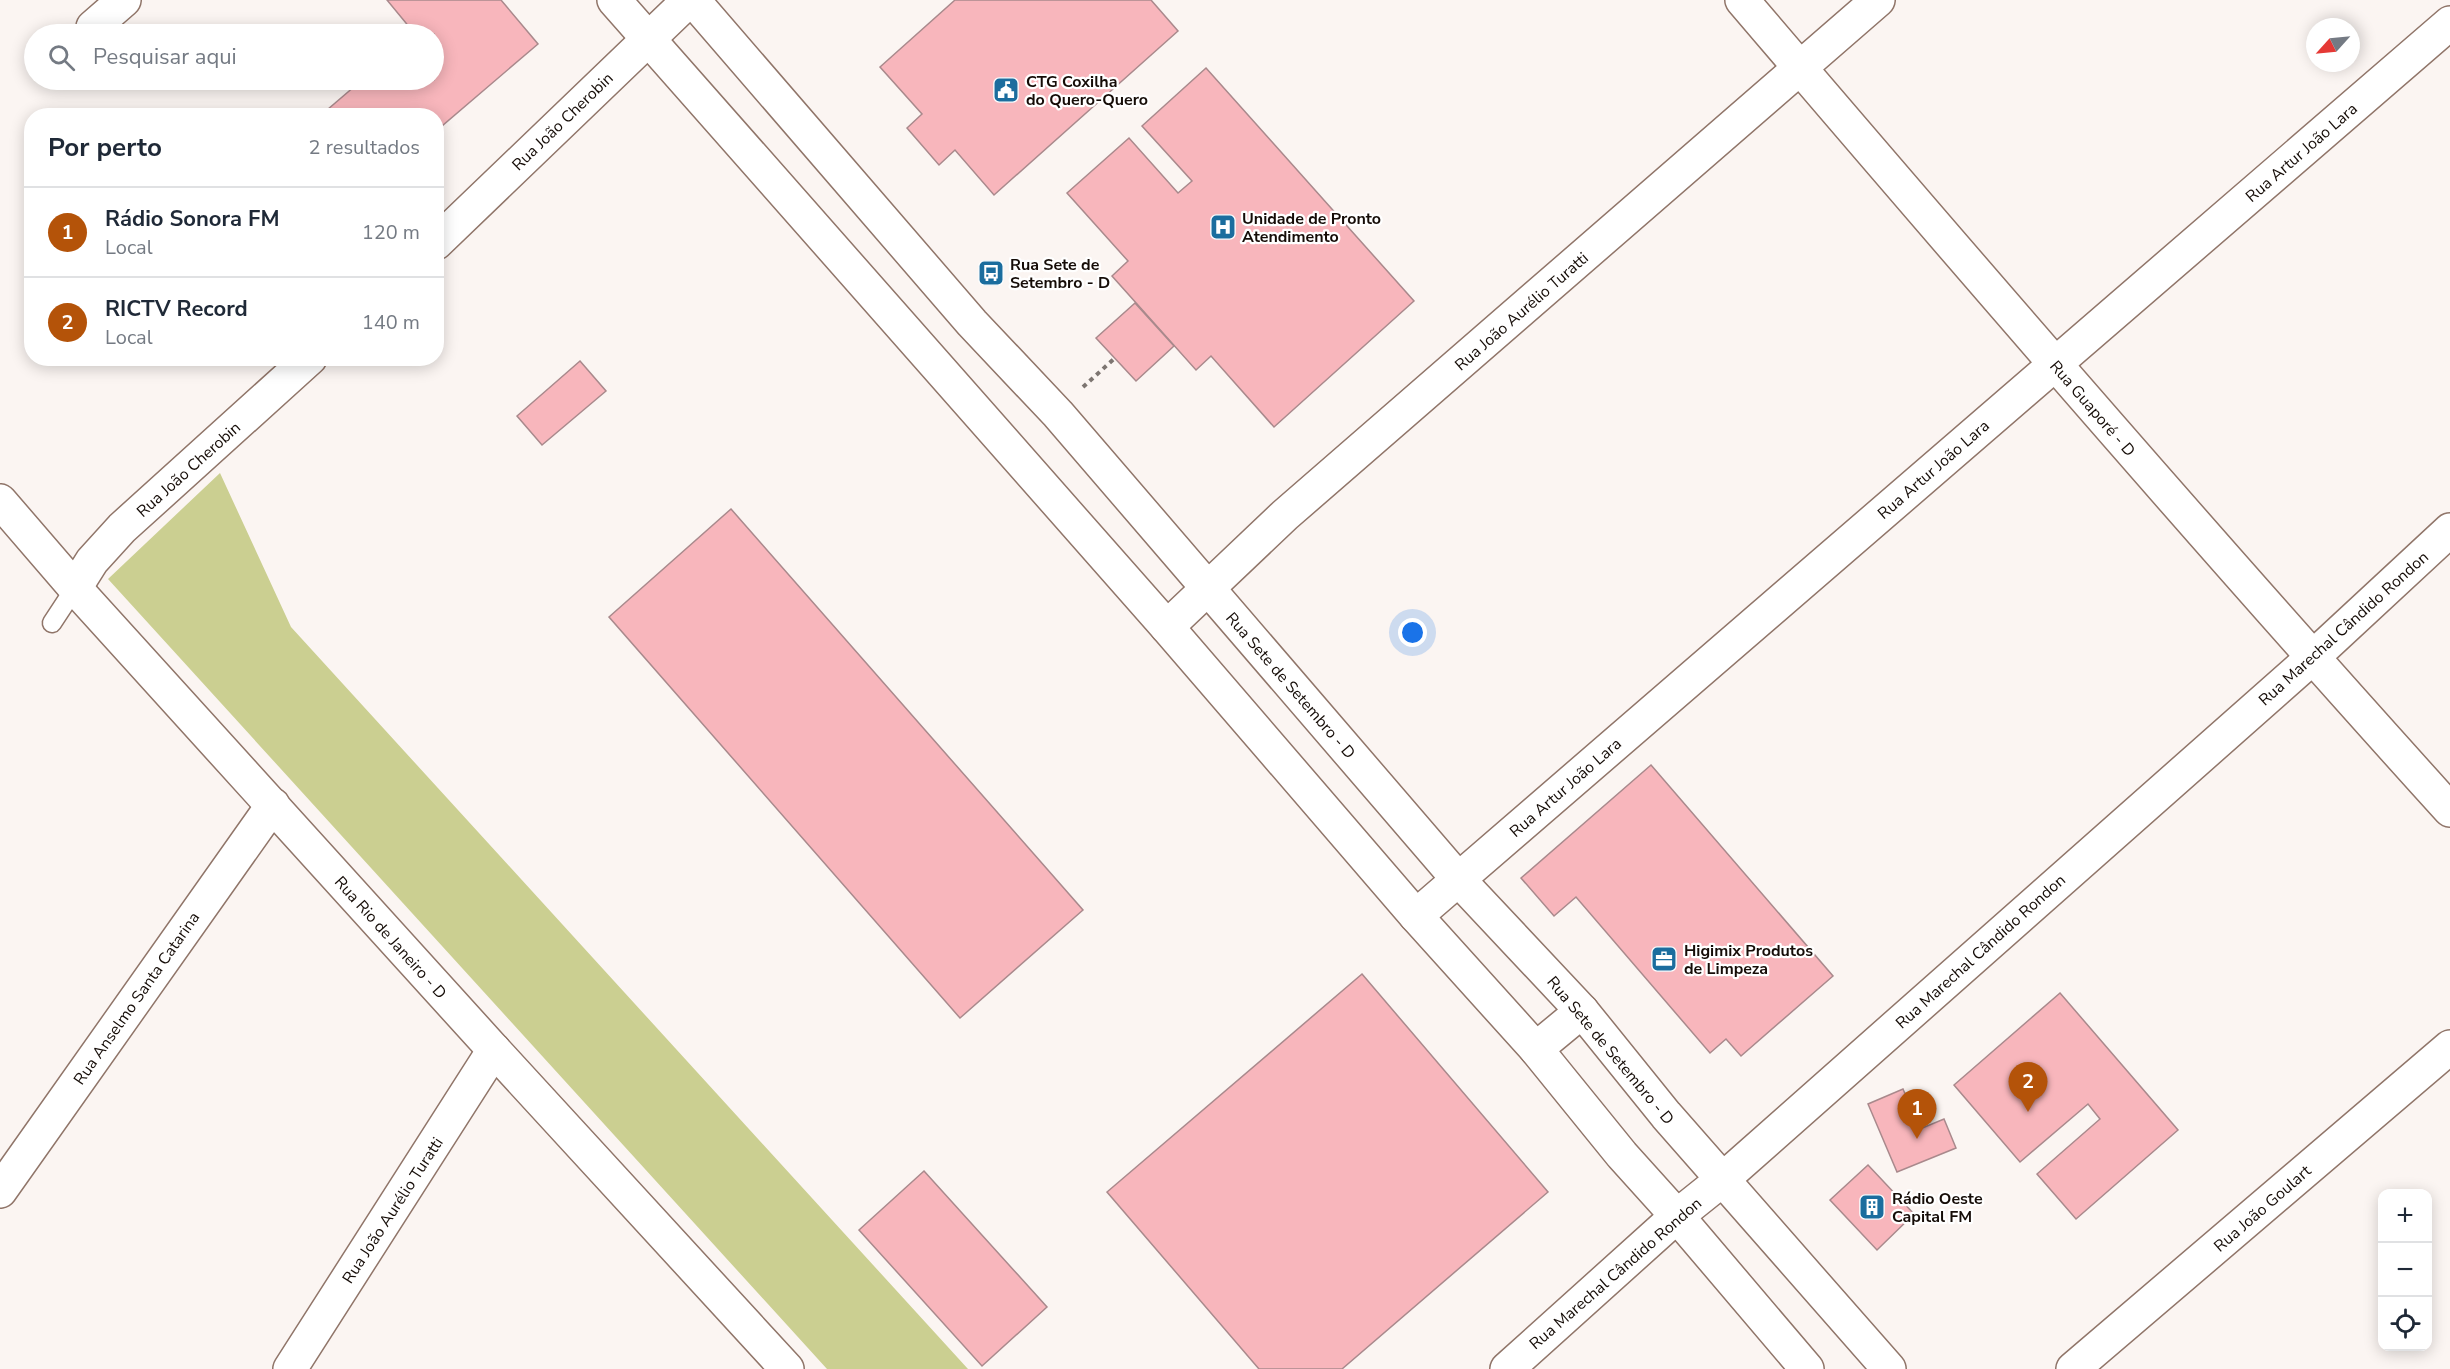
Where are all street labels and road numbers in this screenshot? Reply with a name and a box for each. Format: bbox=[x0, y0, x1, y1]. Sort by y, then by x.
street label: Rua João Cherobin bbox=[507, 68, 618, 176]
street label: Rua Artur João Lara bbox=[2241, 98, 2362, 207]
street label: Rua João Aurélio Turatti bbox=[1450, 248, 1593, 376]
street label: Rua Guaporé - D bbox=[2044, 356, 2140, 461]
street label: Rua Artur João Lara bbox=[1873, 415, 1994, 524]
street label: Rua João Cherobin bbox=[132, 417, 245, 522]
street label: Rua Marechal Cândido Rondon bbox=[2254, 546, 2433, 711]
street label: Rua Sete de Setembro - D bbox=[1220, 608, 1360, 764]
street label: Rua Artur João Lara bbox=[1505, 733, 1626, 842]
street label: Rua Marechal Cândido Rondon bbox=[1891, 869, 2070, 1034]
street label: Rua Rio de Janeiro - D bbox=[329, 872, 451, 1004]
street label: Rua Anselmo Santa Catarina bbox=[69, 908, 205, 1089]
street label: Rua Sete de Setembro - D bbox=[1542, 972, 1679, 1130]
street label: Rua João Aurélio Turatti bbox=[337, 1133, 448, 1288]
street label: Rua João Goulart bbox=[2209, 1160, 2316, 1257]
street label: Rua Marechal Cândido Rondon bbox=[1525, 1193, 1707, 1355]

